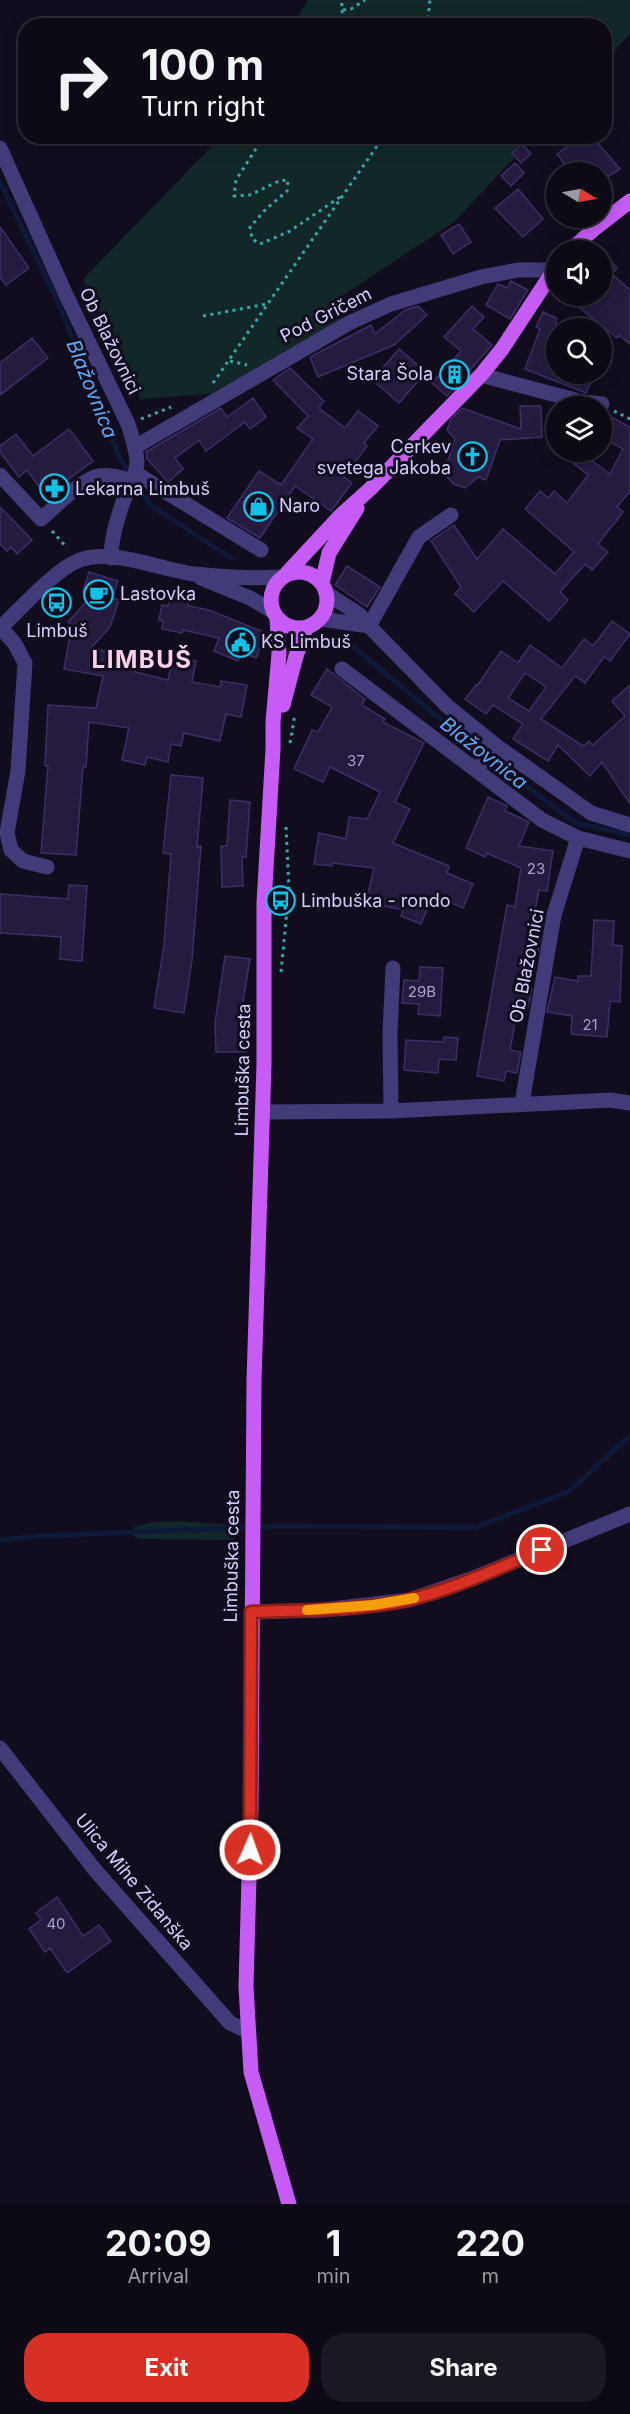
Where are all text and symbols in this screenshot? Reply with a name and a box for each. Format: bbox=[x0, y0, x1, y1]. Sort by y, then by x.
text: 100 m bbox=[141, 39, 264, 90]
icon: right bbox=[42, 42, 120, 120]
text: Turn right bbox=[141, 90, 265, 123]
north arrow bbox=[546, 162, 612, 228]
map controls bbox=[546, 162, 612, 462]
button: sound bbox=[546, 240, 612, 306]
street label: Pod Gričem bbox=[277, 283, 375, 347]
street label: Ob Blažovnici bbox=[76, 284, 145, 397]
button: search bbox=[546, 318, 612, 384]
water label: Blažovnica bbox=[61, 336, 123, 442]
building icon: Stara Šola bbox=[438, 358, 470, 390]
place label: Stara Šola bbox=[347, 362, 433, 384]
button: layers bbox=[546, 396, 612, 462]
place label: Cerkev svetega Jakoba bbox=[317, 436, 451, 478]
church icon: Cerkev svetega Jakoba bbox=[456, 441, 488, 473]
pharmacy icon: Lekarna Limbuš bbox=[38, 473, 70, 505]
place label: Lekarna Limbuš bbox=[75, 478, 210, 499]
shop icon: Naro bbox=[242, 490, 274, 522]
place label: Naro bbox=[279, 495, 320, 516]
cafe icon: Lastovka bbox=[83, 578, 115, 610]
place label: Lastovka bbox=[120, 583, 196, 604]
bus stop icon: Limbuš bbox=[41, 586, 73, 618]
place label: Limbuš bbox=[26, 620, 88, 641]
public building icon: KS Limbuš bbox=[224, 626, 256, 658]
place label: KS Limbuš bbox=[261, 631, 351, 652]
district label: LIMBUŠ bbox=[92, 645, 192, 674]
water label: Blažovnica bbox=[436, 711, 532, 795]
house number: 37 bbox=[347, 751, 365, 770]
house number: 23 bbox=[527, 859, 545, 878]
bus stop icon: Limbuška - rondo bbox=[264, 885, 296, 917]
place label: Limbuška - rondo bbox=[301, 890, 451, 911]
street label: Ob Blažovnici bbox=[505, 907, 548, 1025]
house number: 29B bbox=[408, 982, 436, 1001]
street label: Limbuška cesta bbox=[231, 1003, 254, 1137]
house number: 21 bbox=[582, 1015, 598, 1034]
street label: Limbuška cesta bbox=[220, 1489, 243, 1623]
pin bbox=[516, 1524, 567, 1575]
icon: arrive bbox=[525, 1533, 558, 1566]
street label: Ulica Mihe Zidanška bbox=[71, 1809, 198, 1954]
position arrow bbox=[218, 1818, 282, 1882]
house number: 40 bbox=[46, 1914, 66, 1933]
text: 20:09 bbox=[105, 2221, 212, 2265]
text: 1 bbox=[326, 2221, 341, 2265]
text: 220 bbox=[455, 2221, 525, 2265]
text: Arrival bbox=[127, 2264, 189, 2288]
text: min bbox=[316, 2264, 351, 2288]
text: m bbox=[482, 2264, 499, 2288]
button: Exit bbox=[24, 2333, 309, 2402]
button: Share bbox=[321, 2333, 606, 2402]

